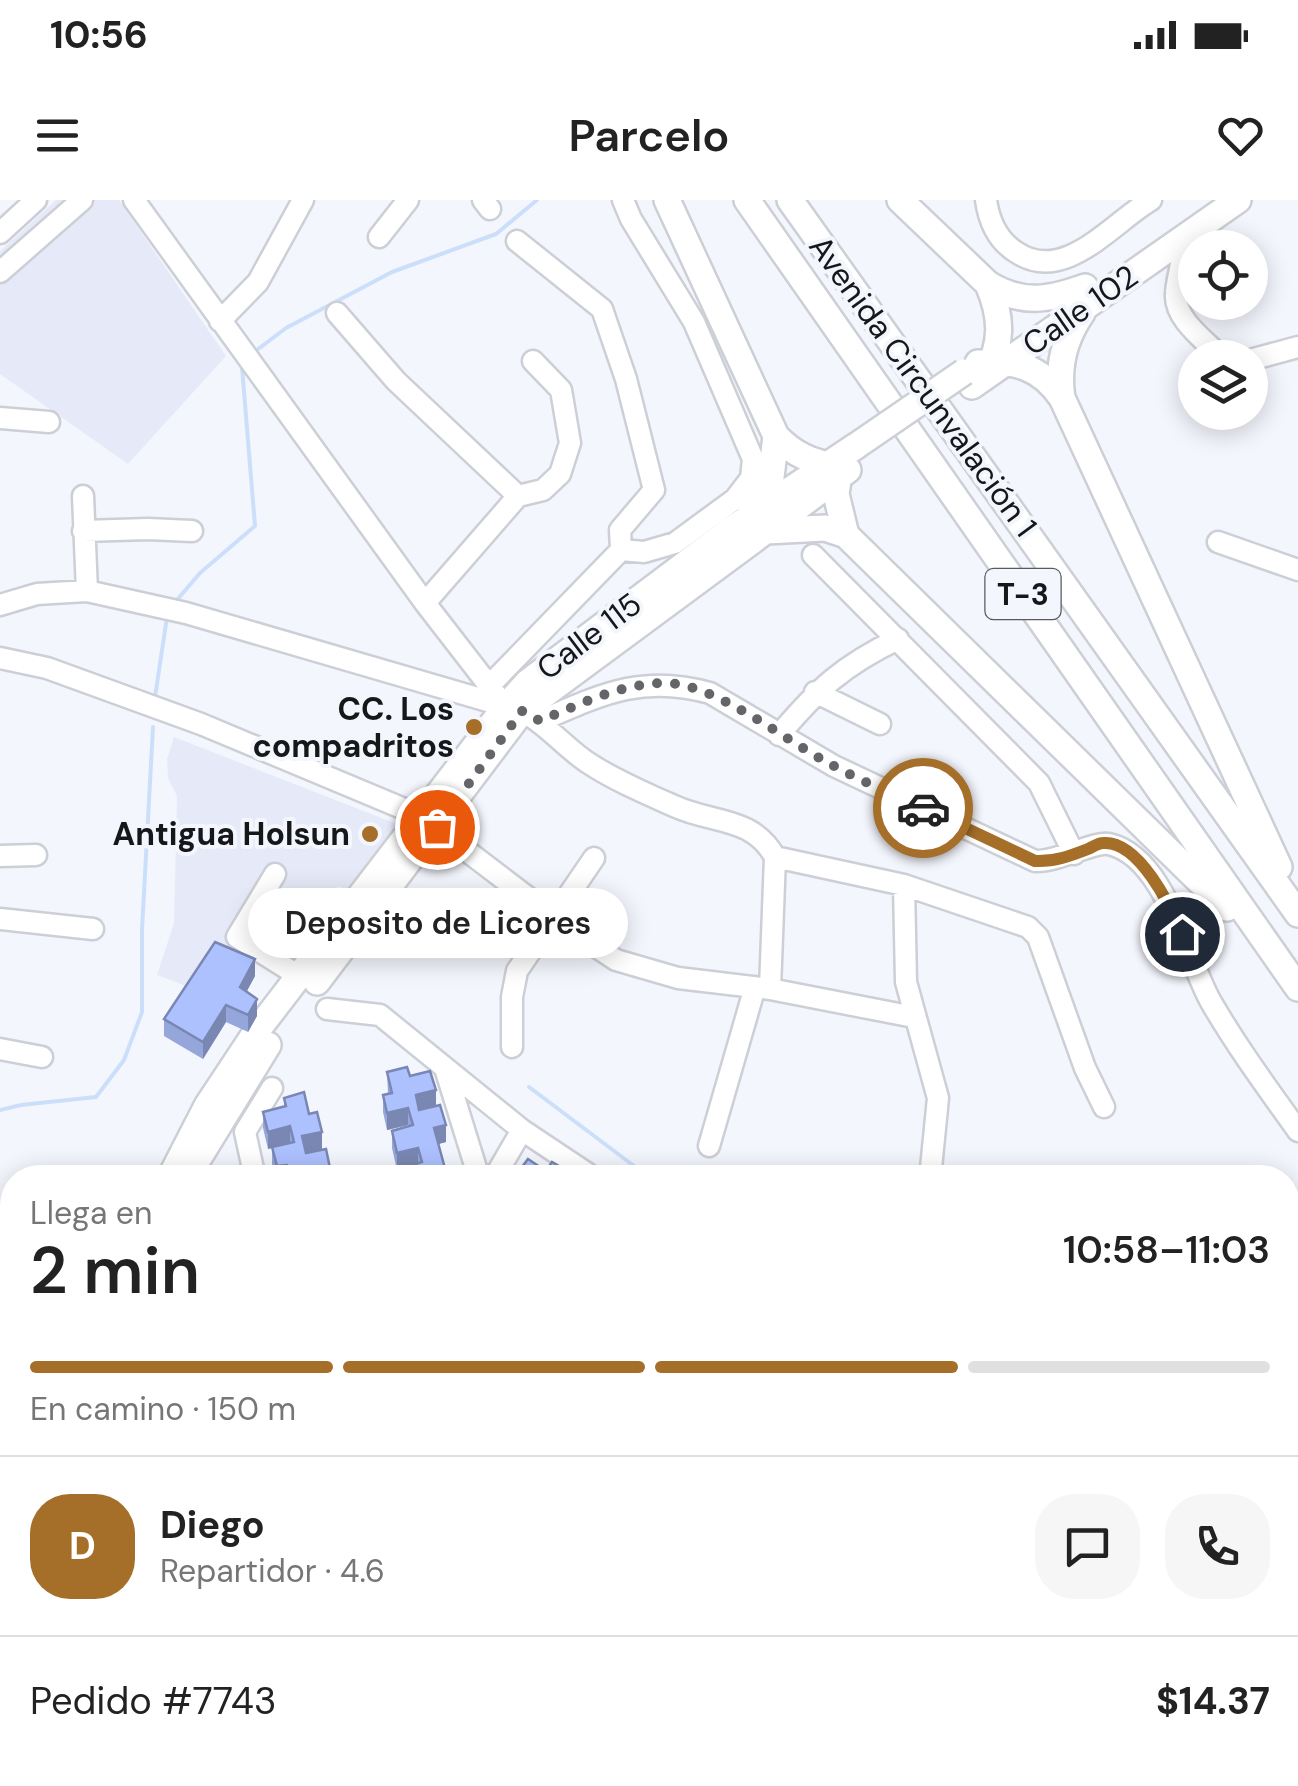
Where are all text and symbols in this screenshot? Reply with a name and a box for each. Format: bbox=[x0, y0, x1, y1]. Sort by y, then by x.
text: 10:56 bbox=[50, 10, 148, 60]
text: Parcelo bbox=[568, 106, 730, 165]
icon: menu bbox=[30, 108, 85, 163]
icon: heart bbox=[1213, 108, 1268, 163]
street label: Avenida Circunvalación 1 bbox=[800, 227, 1046, 545]
map controls bbox=[1178, 230, 1268, 430]
button: locate bbox=[1178, 230, 1268, 320]
street label: Calle 102 bbox=[1014, 255, 1146, 365]
button: layers bbox=[1178, 340, 1268, 430]
road number: T-3 bbox=[986, 569, 1060, 619]
street label: Calle 115 bbox=[528, 583, 650, 689]
place label: CC. Los compadritos bbox=[252, 688, 454, 767]
marker: CC. Los compadritos bbox=[463, 716, 485, 738]
courier bbox=[873, 758, 973, 858]
icon: car bbox=[896, 781, 951, 836]
pin bbox=[395, 785, 480, 870]
icon: bag bbox=[410, 800, 465, 855]
place label: Antigua Holsun bbox=[112, 813, 350, 855]
marker: Antigua Holsun bbox=[359, 823, 381, 845]
callout: Deposito de Licores bbox=[247, 887, 627, 957]
pin bbox=[1140, 892, 1225, 977]
text: Deposito de Licores bbox=[285, 902, 591, 944]
icon: home bbox=[1155, 907, 1210, 962]
text: Llega en bbox=[30, 1192, 152, 1234]
text: 10:58–11:03 bbox=[1063, 1225, 1270, 1275]
text: 2 min bbox=[30, 1229, 200, 1313]
text: En camino · 150 m bbox=[30, 1388, 296, 1430]
button: chat bbox=[1035, 1494, 1140, 1599]
button: phone bbox=[1165, 1494, 1270, 1599]
text: Diego bbox=[160, 1500, 265, 1550]
text: D bbox=[69, 1521, 96, 1571]
text: Repartidor · 4.6 bbox=[160, 1550, 385, 1592]
text: Pedido #7743 bbox=[30, 1676, 276, 1726]
text: $14.37 bbox=[1156, 1676, 1270, 1726]

